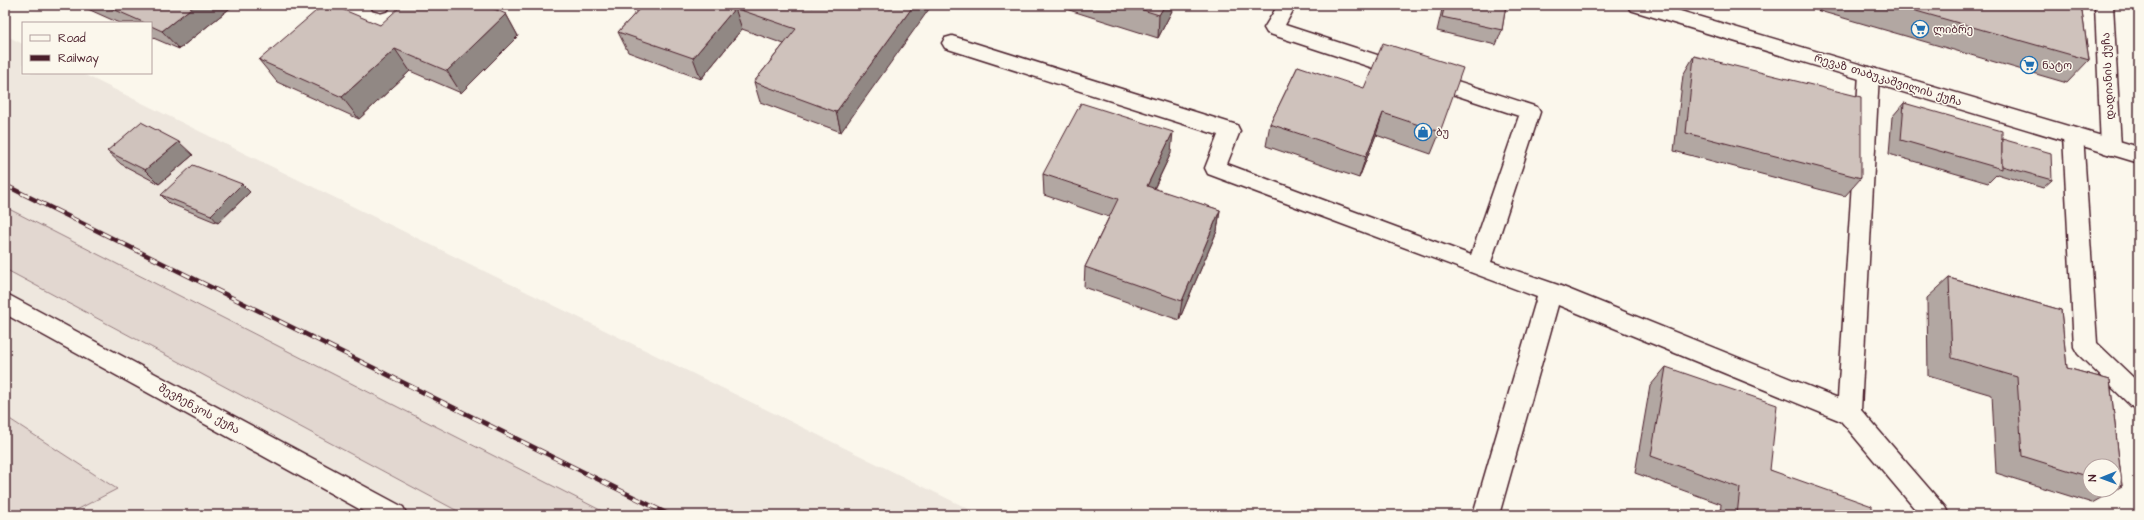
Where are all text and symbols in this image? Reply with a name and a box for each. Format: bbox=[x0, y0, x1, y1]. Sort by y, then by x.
supermarket icon: ლიბრე bbox=[1910, 19, 1930, 39]
legend bbox=[22, 22, 152, 74]
place label: ლიბრე bbox=[1933, 22, 1973, 37]
text: Road bbox=[58, 30, 86, 47]
street label: დადიანის ქუჩა bbox=[2098, 32, 2118, 120]
text: Railway bbox=[58, 50, 99, 68]
street label: რევაზ თაბუკაშვილის ქუჩა bbox=[1812, 50, 1964, 110]
supermarket icon: ნატო bbox=[2019, 55, 2039, 75]
place label: ნატო bbox=[2042, 58, 2072, 73]
shop icon: ბუ bbox=[1413, 122, 1433, 142]
place label: ბუ bbox=[1436, 125, 1449, 140]
street label: შევჩენკოს ქუჩა bbox=[156, 380, 242, 438]
north arrow bbox=[2082, 458, 2122, 498]
text: N bbox=[2085, 474, 2100, 482]

